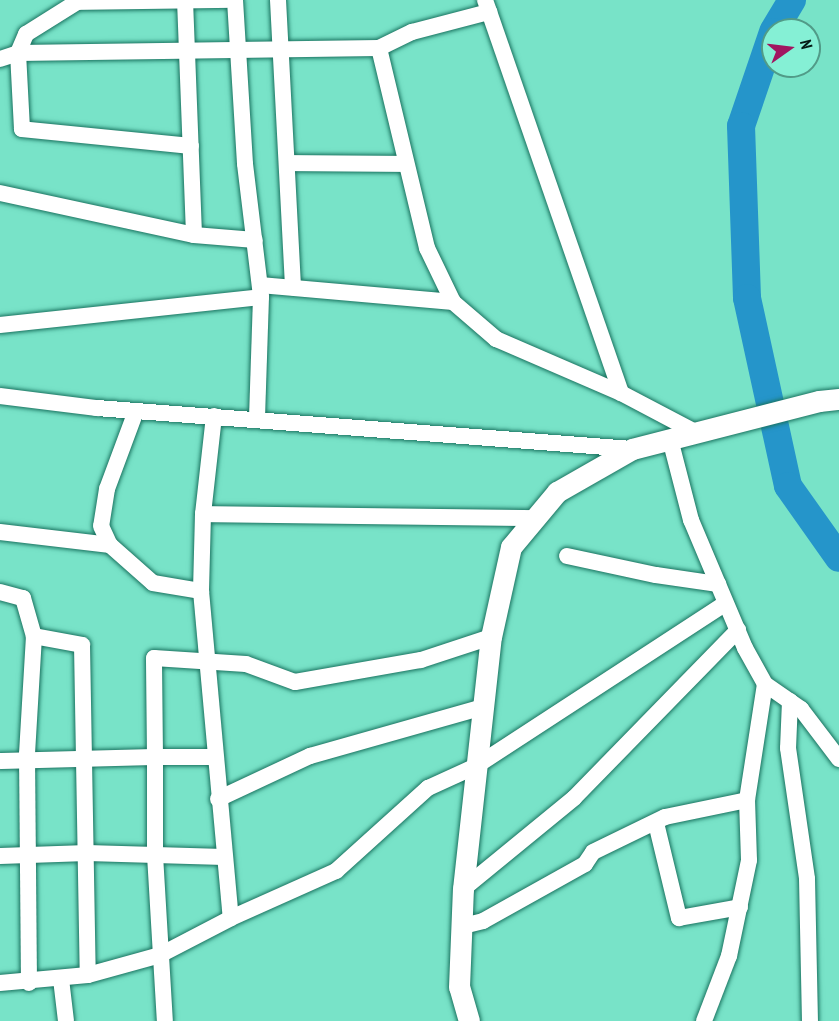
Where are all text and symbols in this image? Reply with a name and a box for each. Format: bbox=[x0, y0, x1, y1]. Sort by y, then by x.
north arrow bbox=[761, 18, 821, 78]
text: N bbox=[796, 38, 817, 51]

